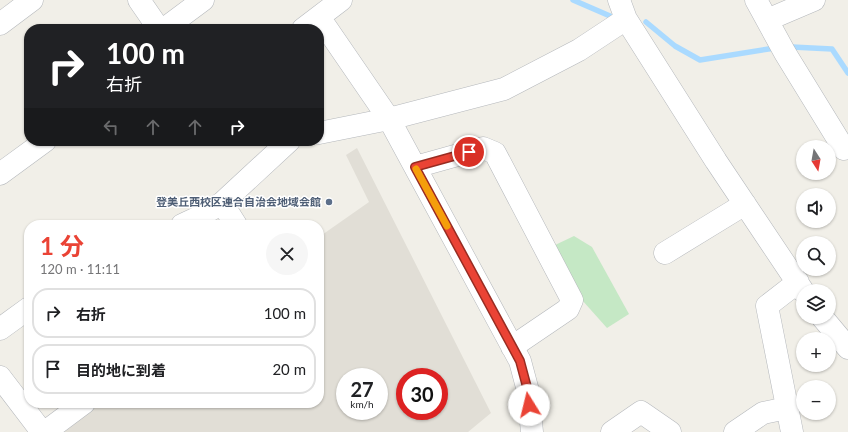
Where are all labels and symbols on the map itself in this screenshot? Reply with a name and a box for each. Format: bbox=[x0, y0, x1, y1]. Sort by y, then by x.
pin bbox=[452, 135, 486, 169]
north arrow bbox=[796, 140, 836, 180]
place label: 登美丘西校区連合自治会地域会館 bbox=[156, 195, 321, 208]
marker: 登美丘西校区連合自治会地域会館 bbox=[324, 197, 334, 207]
speed limit sign: 30 bbox=[396, 368, 448, 420]
position arrow bbox=[508, 384, 550, 426]

